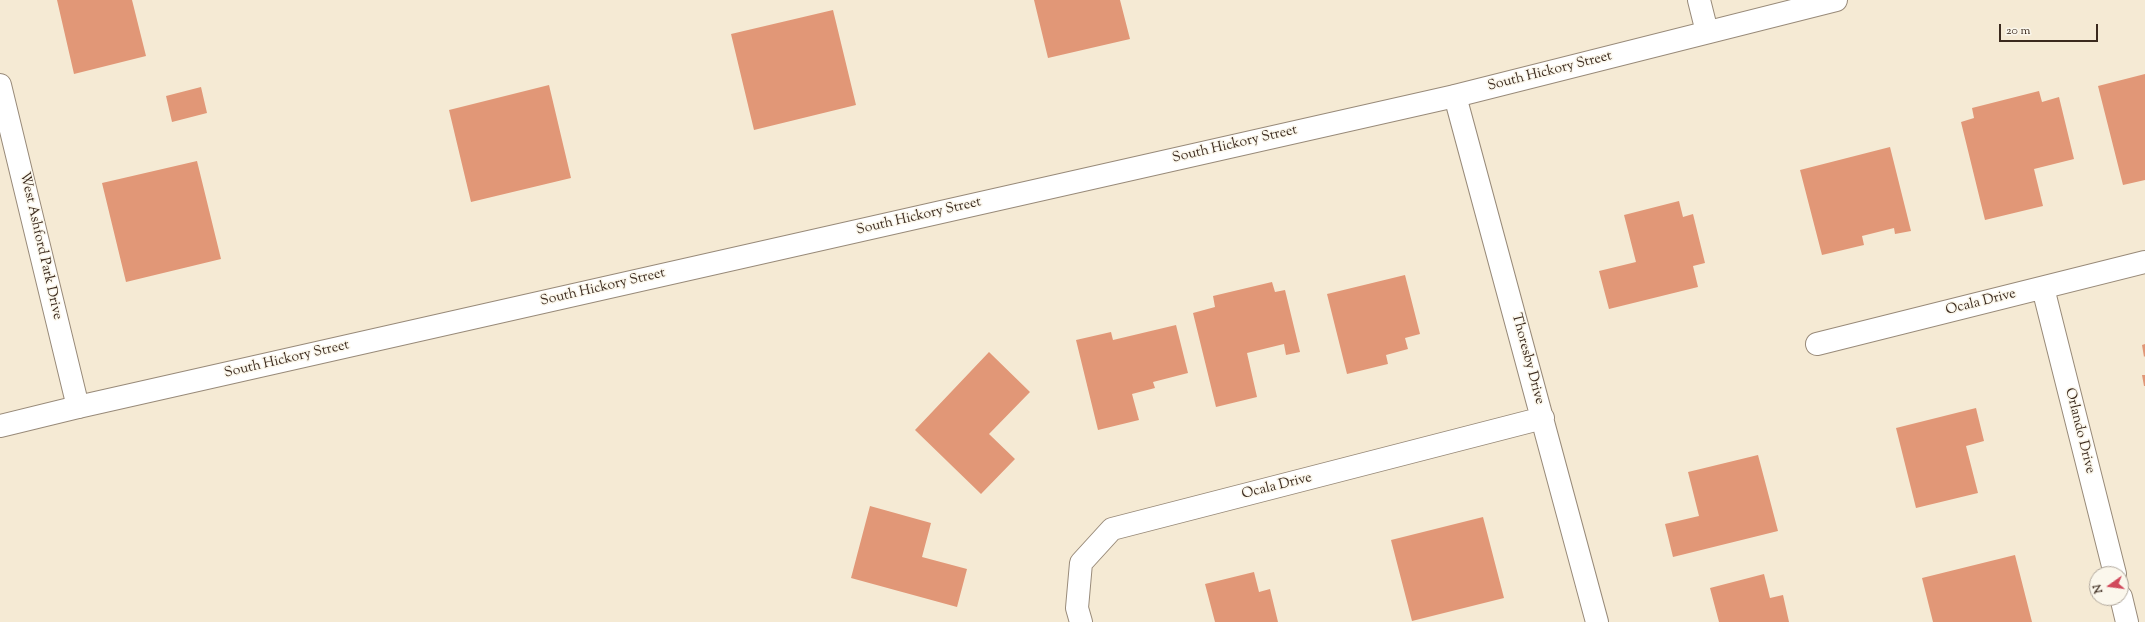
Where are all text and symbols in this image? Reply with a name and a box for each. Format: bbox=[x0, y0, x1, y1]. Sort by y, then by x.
scale bar bbox=[2001, 16, 2100, 42]
text: 20 m bbox=[2006, 22, 2030, 40]
street label: South Hickory Street bbox=[1486, 48, 1614, 96]
street label: South Hickory Street bbox=[1171, 122, 1299, 168]
street label: West Ashford Park Drive bbox=[15, 171, 65, 321]
street label: South Hickory Street bbox=[855, 194, 983, 240]
street label: South Hickory Street bbox=[539, 265, 667, 311]
street label: Ocala Drive bbox=[1944, 286, 2018, 320]
street label: Thoresby Drive bbox=[1507, 312, 1547, 406]
street label: South Hickory Street bbox=[223, 337, 351, 383]
street label: Orlando Drive bbox=[2060, 386, 2098, 476]
street label: Ocala Drive bbox=[1240, 470, 1314, 504]
north arrow bbox=[2089, 566, 2129, 606]
text: N bbox=[2090, 582, 2107, 595]

